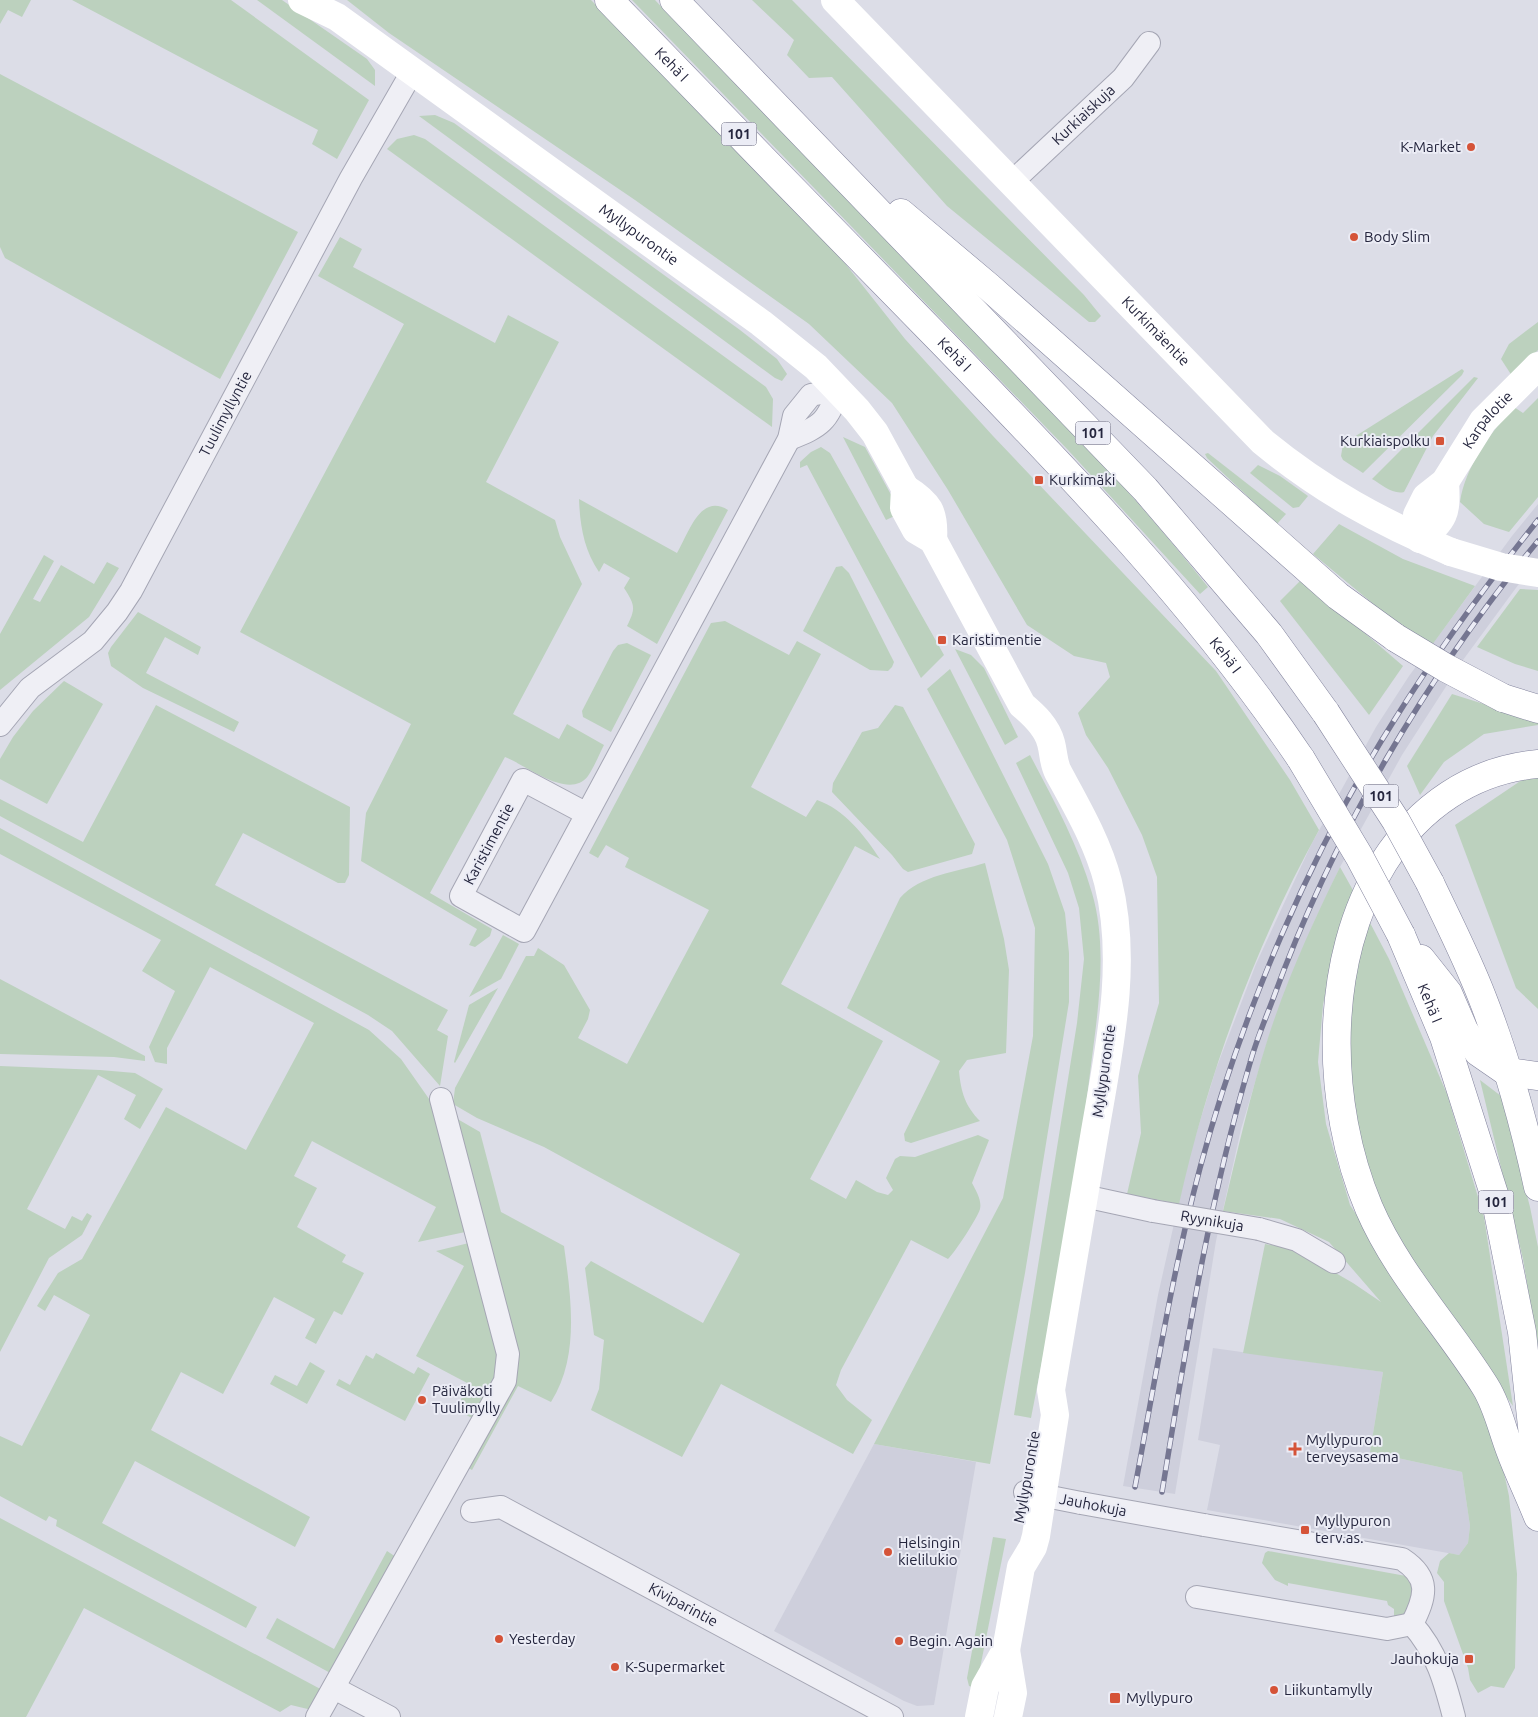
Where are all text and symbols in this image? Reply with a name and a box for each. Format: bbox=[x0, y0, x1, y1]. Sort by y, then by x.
street label: Kehä I bbox=[652, 44, 692, 85]
street label: Kurkiaiskuja bbox=[1048, 81, 1118, 148]
road number: 101 bbox=[722, 122, 756, 146]
place label: K-Market bbox=[1400, 138, 1461, 155]
marker: K-Market bbox=[1465, 141, 1477, 153]
street label: Myllypurontie bbox=[596, 200, 682, 269]
place label: Body Slim bbox=[1364, 228, 1430, 245]
marker: Body Slim bbox=[1348, 231, 1360, 243]
street label: Kurkimäentie bbox=[1119, 293, 1193, 369]
street label: Kehä I bbox=[934, 334, 975, 375]
street label: Tuulimyllyntie bbox=[195, 368, 255, 459]
street label: Karpalotie bbox=[1459, 387, 1516, 452]
road number: 101 bbox=[1076, 422, 1110, 444]
place label: Kurkiaispolku bbox=[1340, 432, 1430, 449]
marker: Kurkiaispolku bbox=[1434, 435, 1446, 447]
place label: Kurkimäki bbox=[1049, 471, 1115, 488]
marker: Kurkimäki bbox=[1033, 474, 1045, 486]
place label: Karistimentie bbox=[952, 631, 1042, 648]
marker: Karistimentie bbox=[936, 634, 948, 646]
street label: Kehä I bbox=[1206, 634, 1245, 676]
road number: 101 bbox=[1364, 784, 1398, 808]
street label: Karistimentie bbox=[460, 800, 517, 887]
street label: Kehä I bbox=[1414, 981, 1446, 1025]
street label: Myllypurontie bbox=[1089, 1023, 1118, 1118]
road number: 101 bbox=[1478, 1190, 1514, 1214]
street label: Ryynikuja bbox=[1179, 1207, 1245, 1234]
place label: Päiväkoti Tuulimylly bbox=[432, 1382, 500, 1416]
marker: Päiväkoti Tuulimylly bbox=[416, 1394, 428, 1406]
street label: Myllypurontie bbox=[1010, 1429, 1043, 1524]
place label: Myllypuron terveysasema bbox=[1306, 1431, 1399, 1465]
marker: Myllypuron terveysasema bbox=[1288, 1442, 1302, 1456]
street label: Jauhokuja bbox=[1058, 1490, 1128, 1519]
place label: Myllypuron terv.as. bbox=[1315, 1512, 1391, 1546]
marker: Myllypuron terv.as. bbox=[1299, 1524, 1311, 1536]
place label: Helsingin kielilukio bbox=[898, 1534, 960, 1568]
marker: Helsingin kielilukio bbox=[882, 1546, 894, 1558]
street label: Kiviparintie bbox=[646, 1579, 721, 1630]
place label: Yesterday bbox=[509, 1630, 575, 1647]
place label: Begin. Again bbox=[909, 1632, 993, 1649]
marker: Yesterday bbox=[493, 1633, 505, 1645]
marker: Begin. Again bbox=[893, 1635, 905, 1647]
place label: Jauhokuja bbox=[1391, 1650, 1459, 1667]
marker: Jauhokuja bbox=[1463, 1653, 1475, 1665]
place label: K-Supermarket bbox=[625, 1658, 725, 1675]
marker: K-Supermarket bbox=[609, 1661, 621, 1673]
place label: Liikuntamylly bbox=[1284, 1681, 1372, 1698]
marker: Liikuntamylly bbox=[1268, 1684, 1280, 1696]
place label: Myllypuro bbox=[1126, 1689, 1193, 1706]
marker: Myllypuro bbox=[1108, 1691, 1122, 1705]

